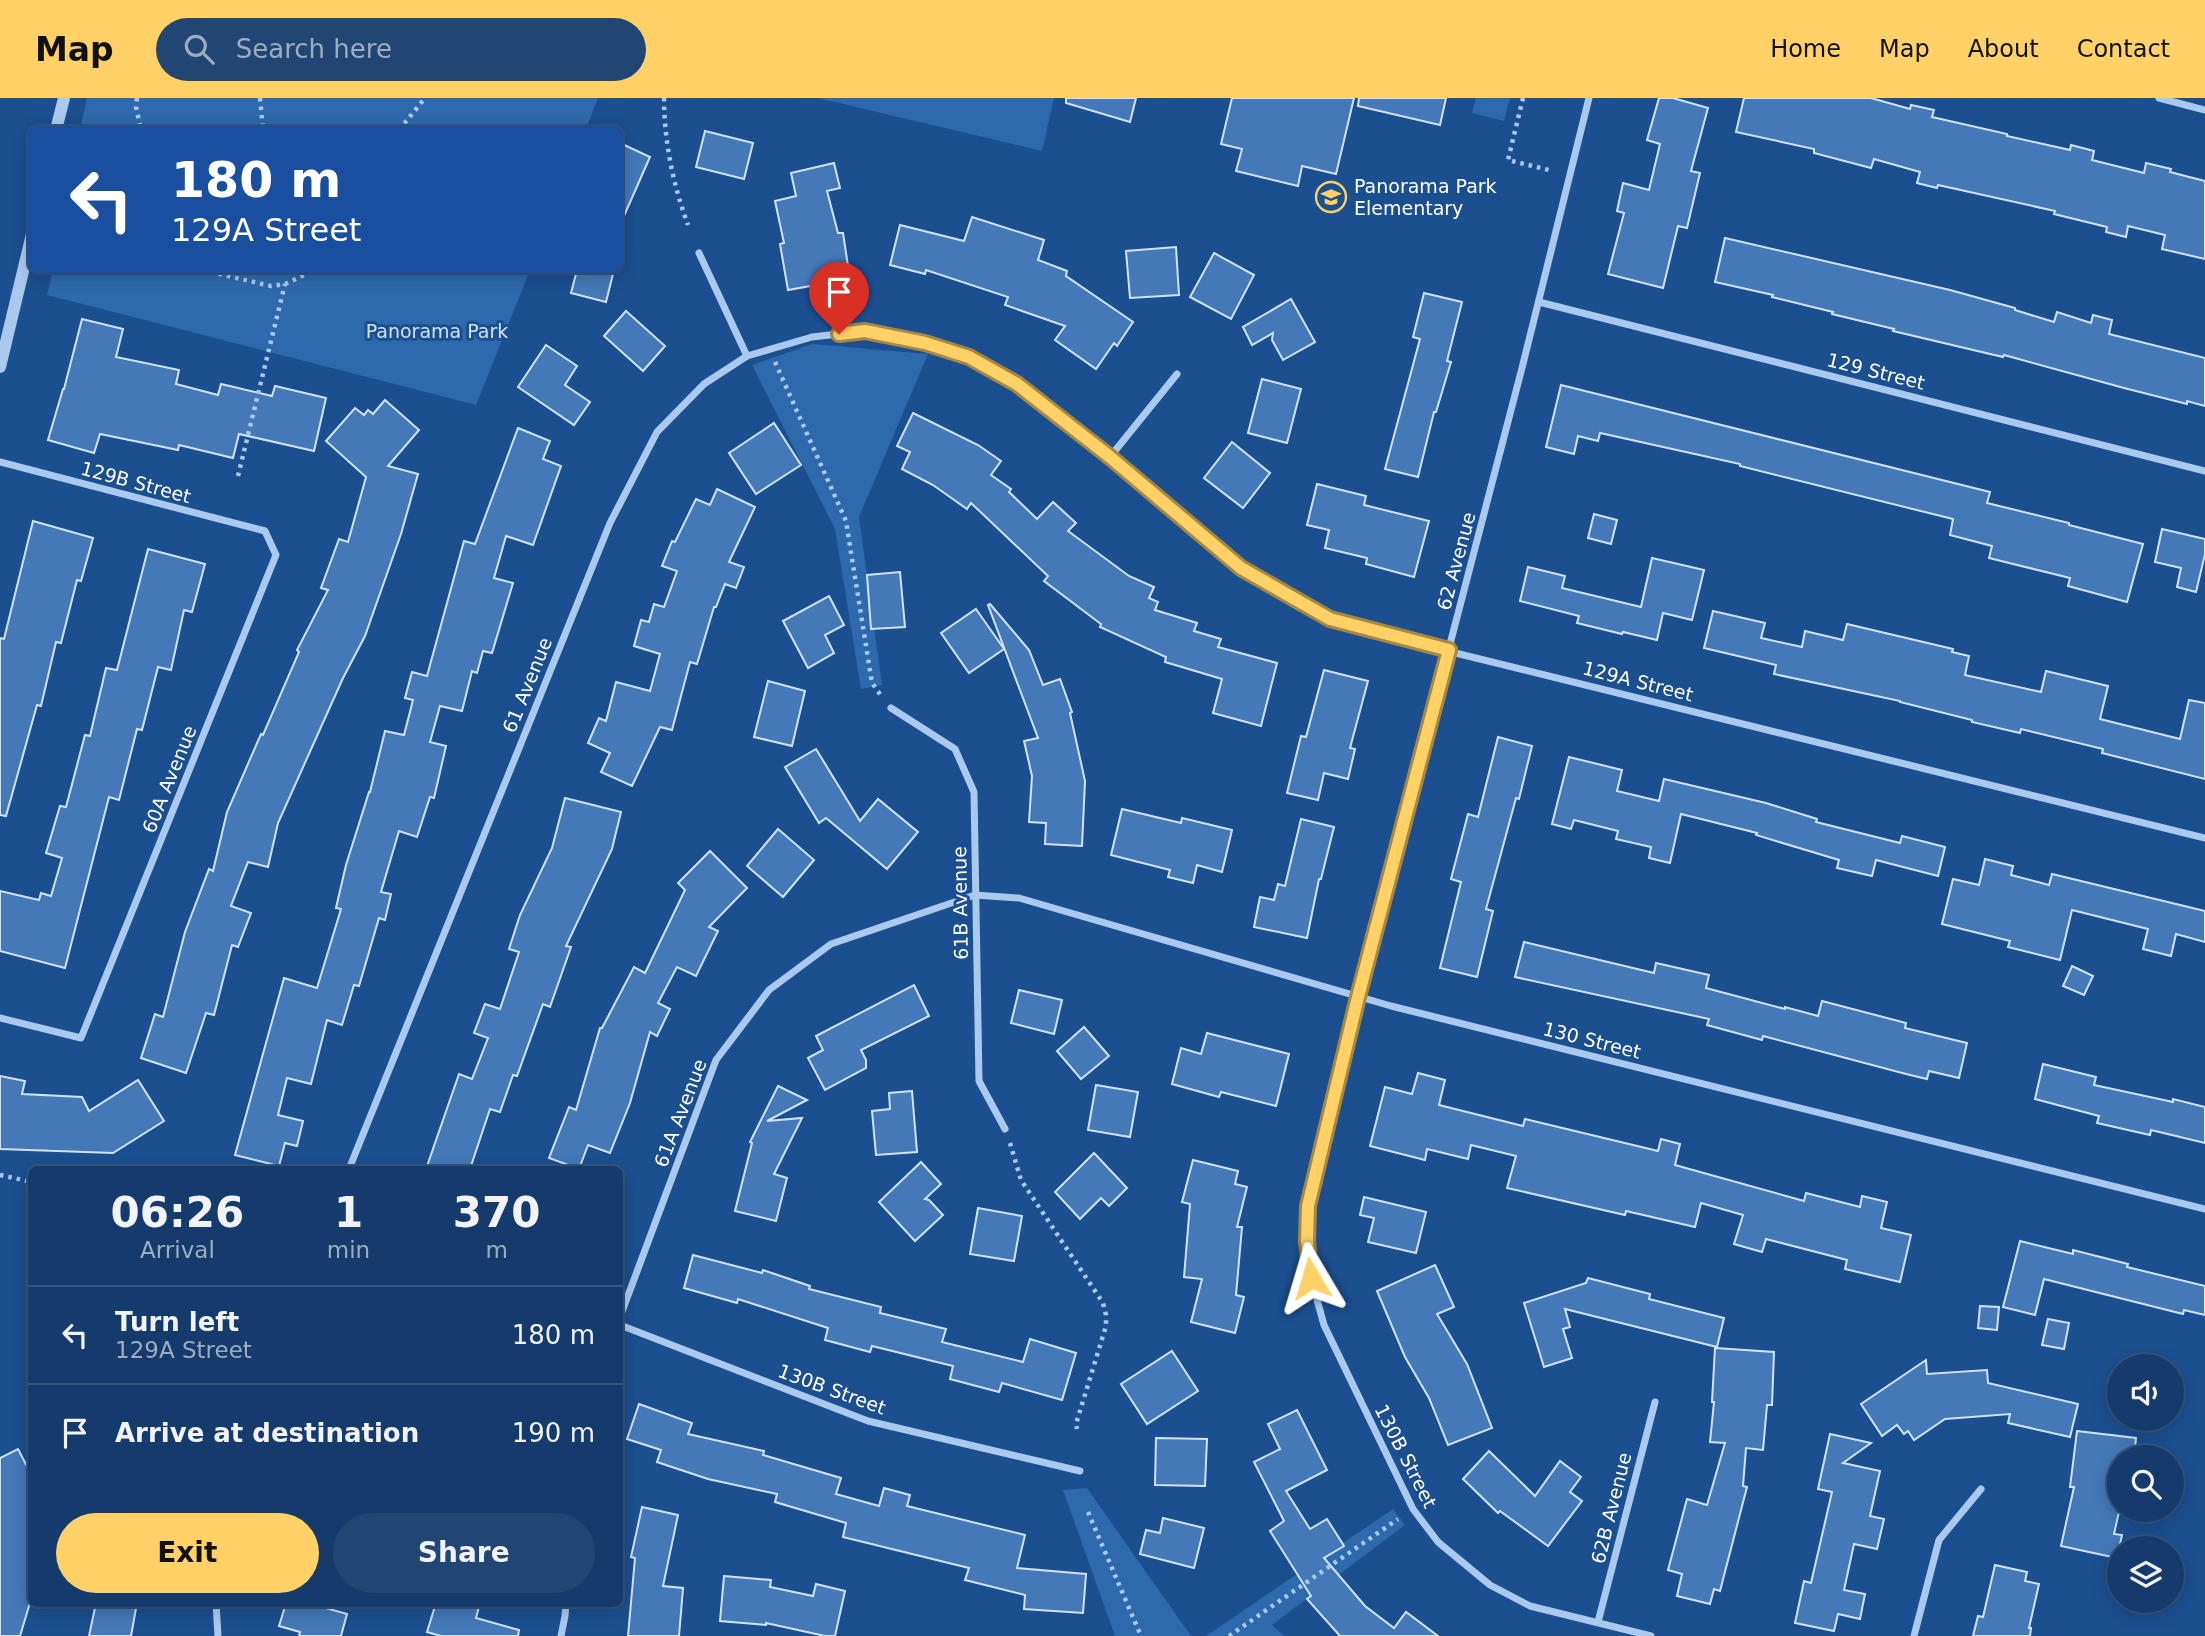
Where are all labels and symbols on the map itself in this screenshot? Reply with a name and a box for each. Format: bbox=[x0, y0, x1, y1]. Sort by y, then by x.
place label: Panorama Park Elementary bbox=[1354, 175, 1497, 219]
school or university icon: Panorama Park Elementary bbox=[1314, 180, 1348, 214]
pin bbox=[809, 262, 869, 334]
park label: Panorama Park bbox=[366, 320, 508, 342]
street label: 129 Street bbox=[1825, 348, 1927, 394]
street label: 129B Street bbox=[79, 457, 193, 507]
street label: 62 Avenue bbox=[1432, 509, 1480, 613]
street label: 61 Avenue bbox=[498, 634, 556, 736]
street label: 129A Street bbox=[1580, 657, 1696, 705]
street label: 60A Avenue bbox=[137, 722, 201, 836]
street label: 61B Avenue bbox=[948, 846, 972, 960]
street label: 130 Street bbox=[1541, 1017, 1643, 1063]
street label: 61A Avenue bbox=[649, 1056, 711, 1170]
position arrow bbox=[1274, 1241, 1348, 1315]
street label: 130B Street bbox=[775, 1359, 889, 1419]
street label: 130B Street bbox=[1371, 1401, 1441, 1511]
street label: 62B Avenue bbox=[1587, 1450, 1635, 1566]

